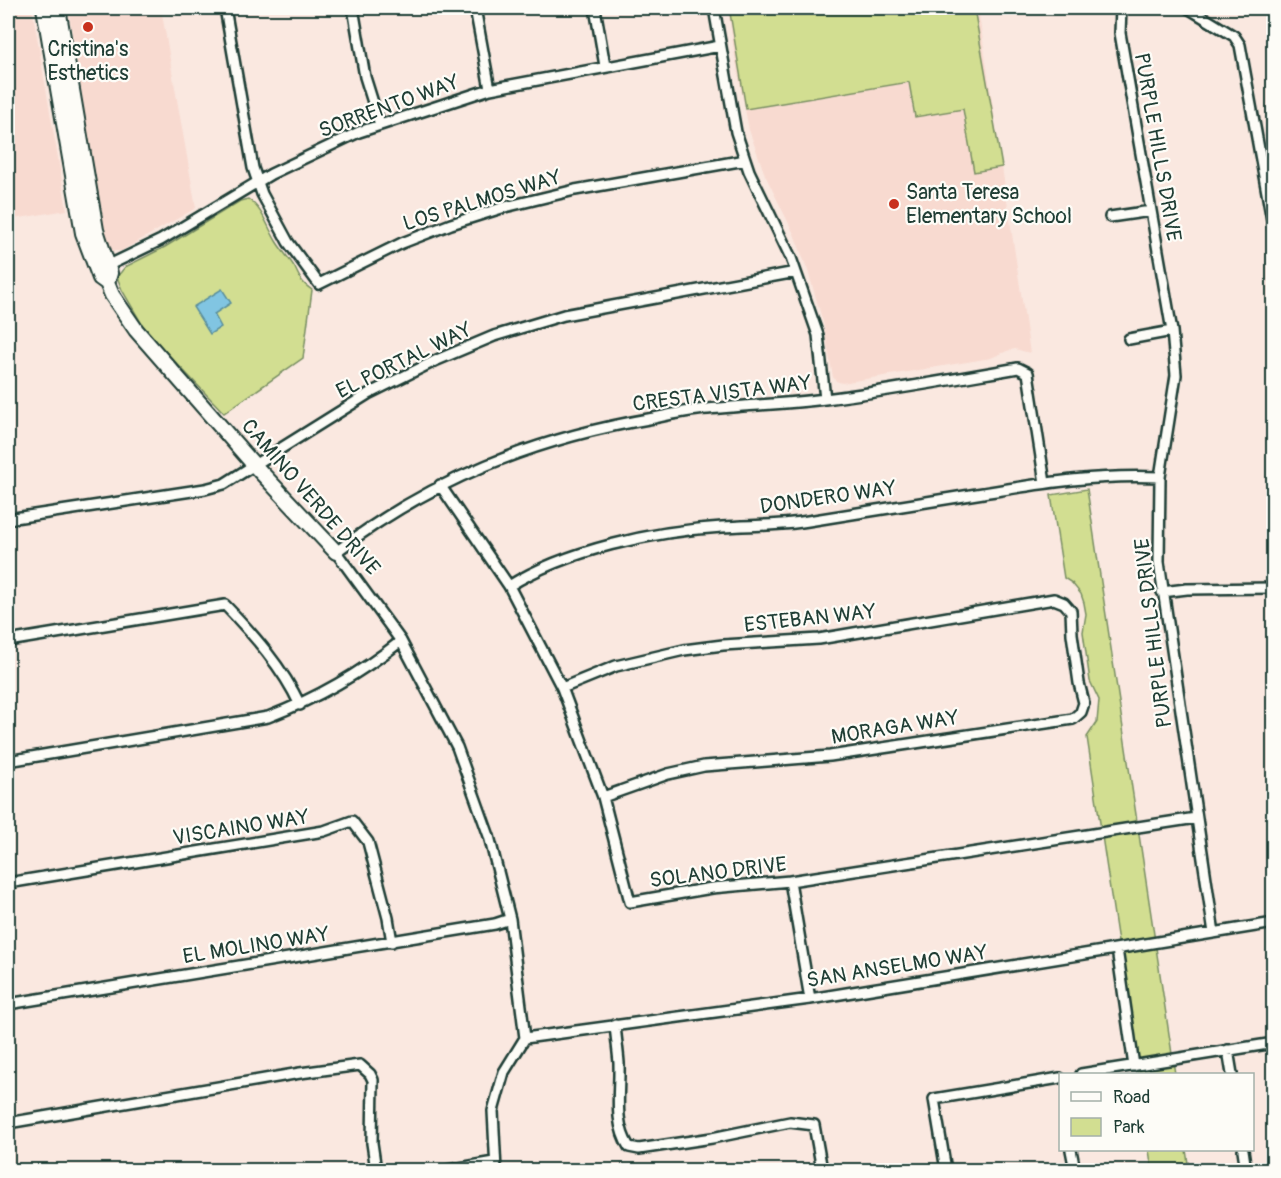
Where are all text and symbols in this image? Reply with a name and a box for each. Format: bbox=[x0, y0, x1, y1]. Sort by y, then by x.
marker: Cristina's Esthetics bbox=[81, 20, 95, 34]
place label: Cristina's Esthetics bbox=[47, 36, 129, 87]
street label: PURPLE HILLS DRIVE bbox=[1128, 51, 1187, 244]
street label: SORRENTO WAY bbox=[315, 69, 463, 144]
street label: LOS PALMOS WAY bbox=[400, 164, 565, 237]
place label: Santa Teresa Elementary School bbox=[906, 179, 1072, 230]
marker: Santa Teresa Elementary School bbox=[887, 197, 901, 211]
street label: EL PORTAL WAY bbox=[332, 316, 477, 405]
street label: CRESTA VISTA WAY bbox=[631, 369, 813, 418]
street label: CAMINO VERDE DRIVE bbox=[235, 413, 386, 581]
street label: DONDERO WAY bbox=[758, 475, 898, 520]
street label: PURPLE HILLS DRIVE bbox=[1128, 536, 1179, 729]
street label: ESTEBAN WAY bbox=[743, 598, 877, 639]
street label: MORAGA WAY bbox=[829, 704, 961, 751]
street label: VISCAINO WAY bbox=[171, 803, 311, 852]
street label: SOLANO DRIVE bbox=[648, 851, 788, 894]
street label: EL MOLINO WAY bbox=[181, 921, 331, 970]
street label: SAN ANSELMO WAY bbox=[805, 939, 990, 994]
legend bbox=[1059, 1073, 1254, 1151]
text: Road bbox=[1113, 1086, 1150, 1109]
text: Park bbox=[1113, 1116, 1145, 1139]

